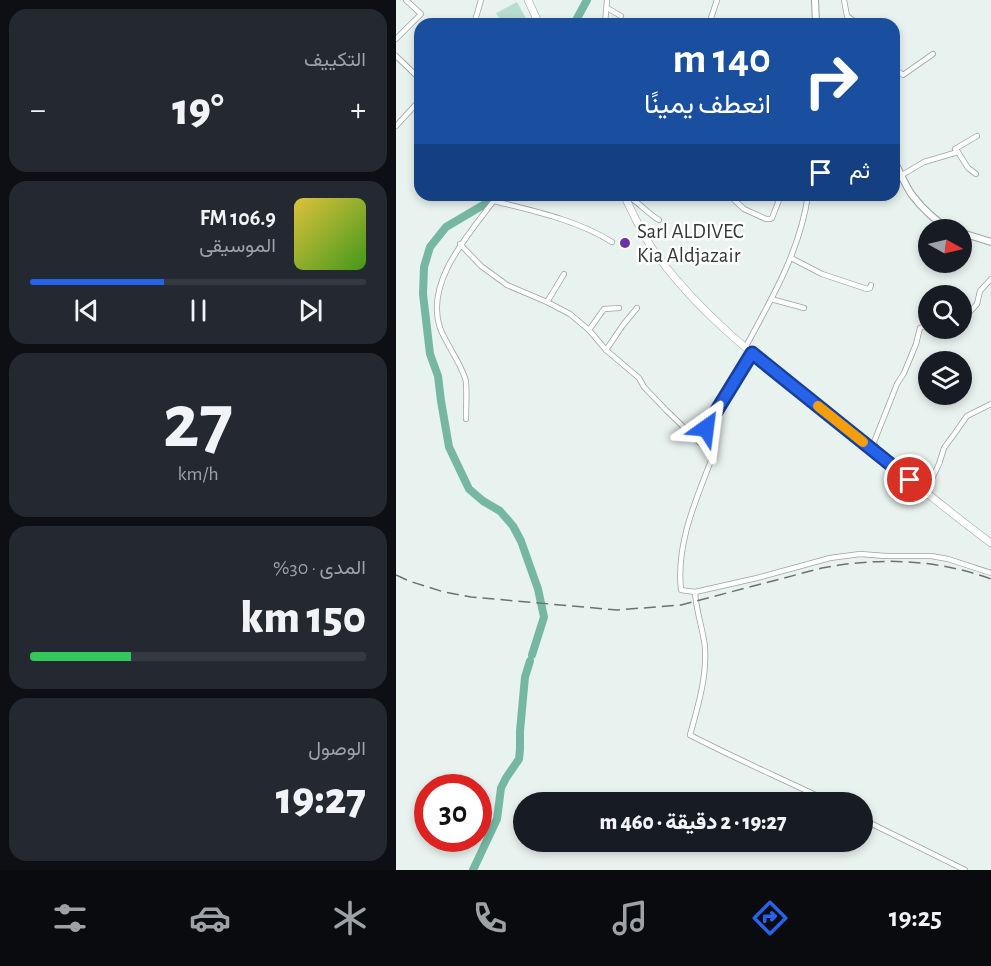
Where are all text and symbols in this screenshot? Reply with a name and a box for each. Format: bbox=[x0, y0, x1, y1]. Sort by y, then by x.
text: 140 m bbox=[673, 38, 771, 80]
icon: right bbox=[792, 42, 870, 120]
text: التكييف bbox=[304, 50, 366, 70]
text: 19° bbox=[172, 88, 224, 133]
text: انعطف يمينًا bbox=[644, 91, 771, 118]
text: − bbox=[30, 94, 46, 127]
text: + bbox=[350, 94, 366, 127]
icon: arrive bbox=[804, 156, 837, 189]
text: ثم bbox=[849, 160, 870, 182]
text: 106.9 FM bbox=[200, 207, 276, 229]
north arrow bbox=[918, 219, 972, 273]
map controls bbox=[918, 219, 972, 405]
place label: Sarl ALDIVEC Kia Aldjazair bbox=[637, 221, 744, 266]
text: الموسيقى bbox=[199, 236, 276, 256]
marker: Sarl ALDIVEC Kia Aldjazair bbox=[618, 236, 632, 250]
button: search bbox=[918, 285, 972, 339]
icon: previous bbox=[70, 294, 103, 327]
icon: pause bbox=[182, 294, 215, 327]
icon: next bbox=[294, 294, 327, 327]
button: layers bbox=[918, 351, 972, 405]
text: 27 bbox=[163, 384, 233, 462]
position arrow bbox=[674, 396, 738, 460]
pin bbox=[884, 454, 935, 505]
icon: arrive bbox=[893, 463, 926, 496]
text: km/h bbox=[177, 464, 219, 484]
text: المدى · 30% bbox=[273, 558, 366, 578]
text: 150 km bbox=[240, 596, 366, 641]
text: الوصول bbox=[308, 739, 366, 759]
speed limit sign: 30 bbox=[414, 774, 492, 852]
text: 19:27 bbox=[276, 777, 366, 822]
text: 19:27 · 2 دقيقة · 460 m bbox=[599, 811, 787, 833]
icon: filters bbox=[49, 897, 91, 939]
icon: car bbox=[189, 897, 231, 939]
icon: climate bbox=[329, 897, 371, 939]
icon: phone bbox=[469, 897, 511, 939]
icon: music bbox=[609, 897, 651, 939]
icon: directions bbox=[749, 897, 791, 939]
text: 19:25 bbox=[889, 904, 942, 931]

